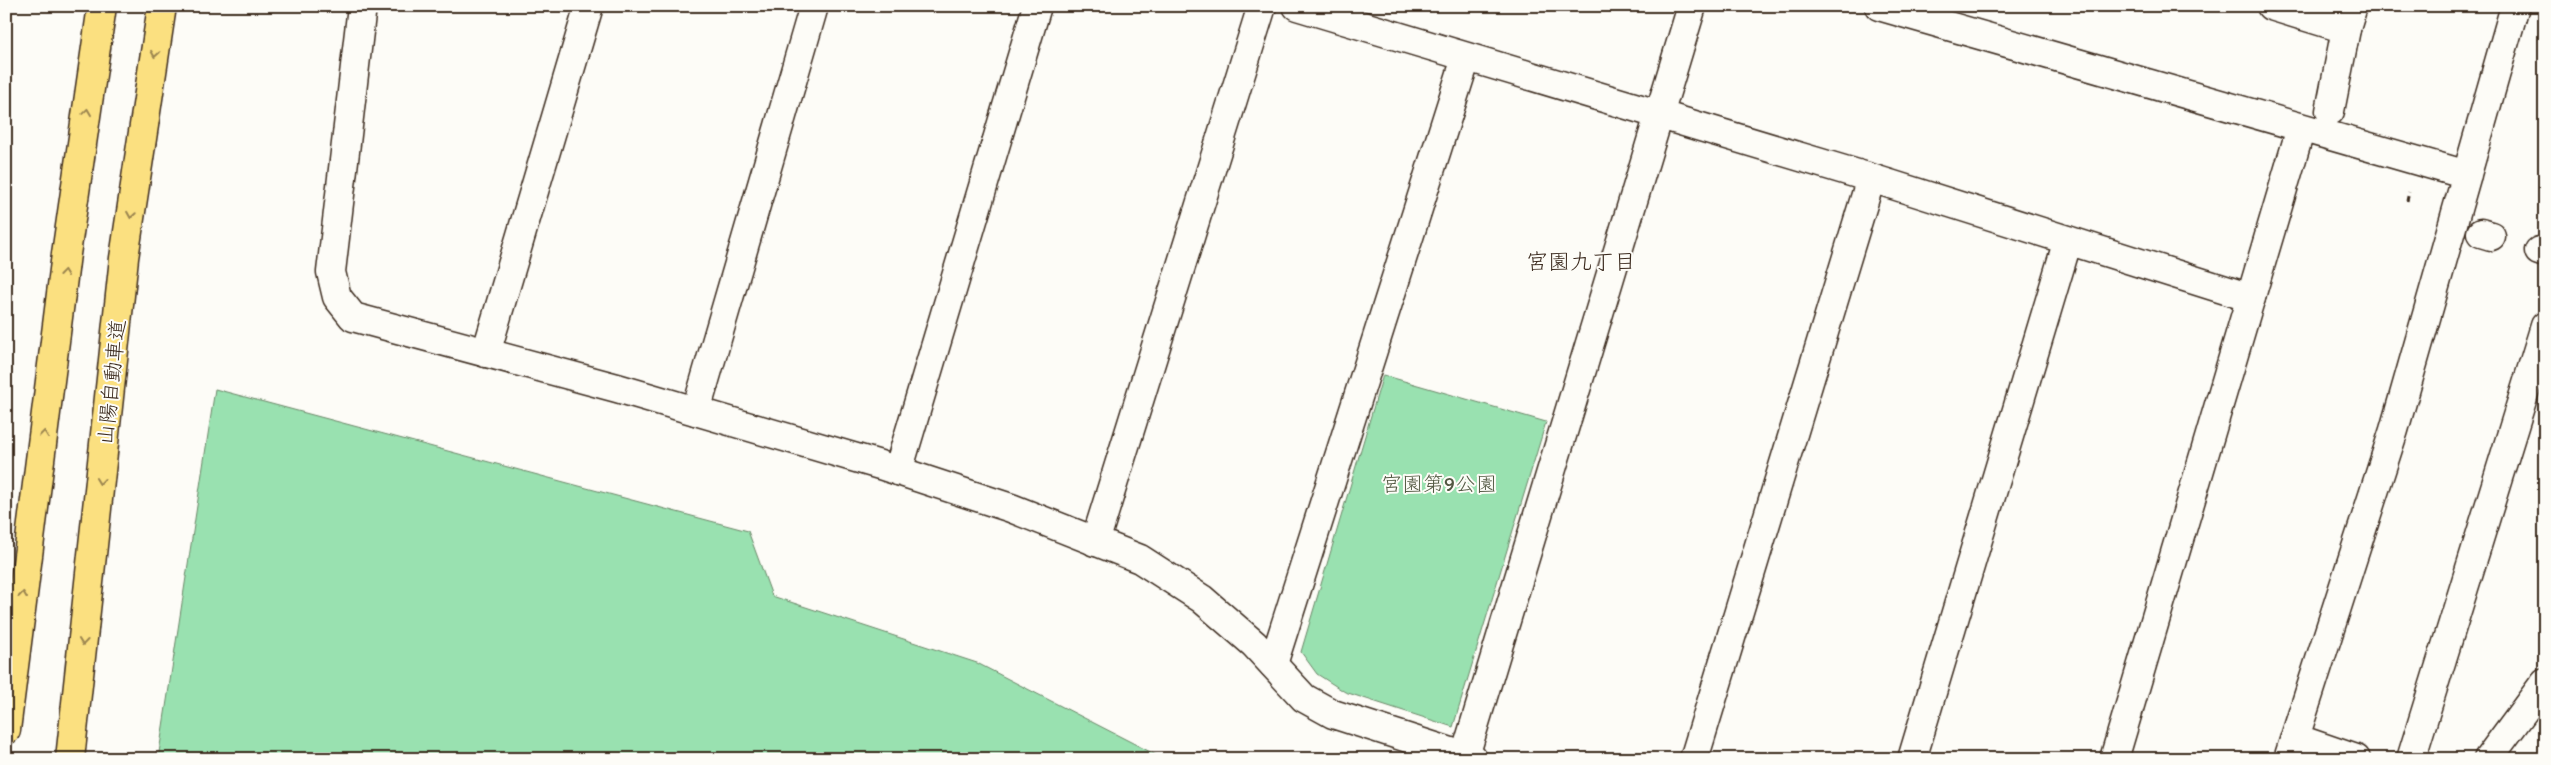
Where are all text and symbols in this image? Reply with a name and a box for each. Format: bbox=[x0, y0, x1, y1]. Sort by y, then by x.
one-way arrow bbox=[150, 51, 161, 59]
one-way arrow bbox=[81, 107, 92, 115]
one-way arrow bbox=[126, 211, 137, 219]
district label: 宮園九丁目 bbox=[1526, 248, 1636, 275]
one-way arrow bbox=[58, 268, 69, 276]
street label: 山陽自動車道 bbox=[92, 318, 130, 446]
one-way arrow bbox=[38, 430, 49, 438]
park label: 宮園第9公園 bbox=[1381, 471, 1497, 496]
one-way arrow bbox=[95, 477, 106, 485]
one-way arrow bbox=[17, 591, 28, 599]
one-way arrow bbox=[78, 639, 89, 647]

